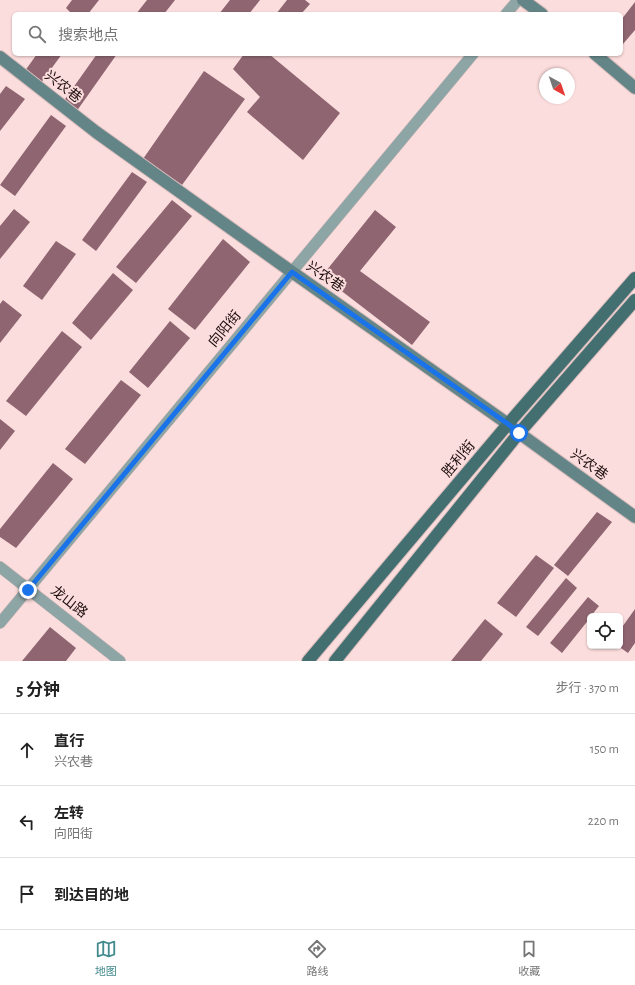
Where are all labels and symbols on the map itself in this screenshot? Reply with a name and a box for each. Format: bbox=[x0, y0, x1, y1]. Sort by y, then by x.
street label: 兴农巷 bbox=[42, 68, 84, 105]
north arrow bbox=[539, 68, 575, 104]
street label: 兴农巷 bbox=[304, 258, 347, 295]
street label: 向阳街 bbox=[205, 308, 244, 350]
route start bbox=[510, 424, 528, 442]
street label: 胜利街 bbox=[439, 438, 478, 480]
street label: 兴农巷 bbox=[568, 446, 611, 483]
route end bbox=[19, 581, 37, 599]
street label: 龙山路 bbox=[48, 582, 91, 620]

